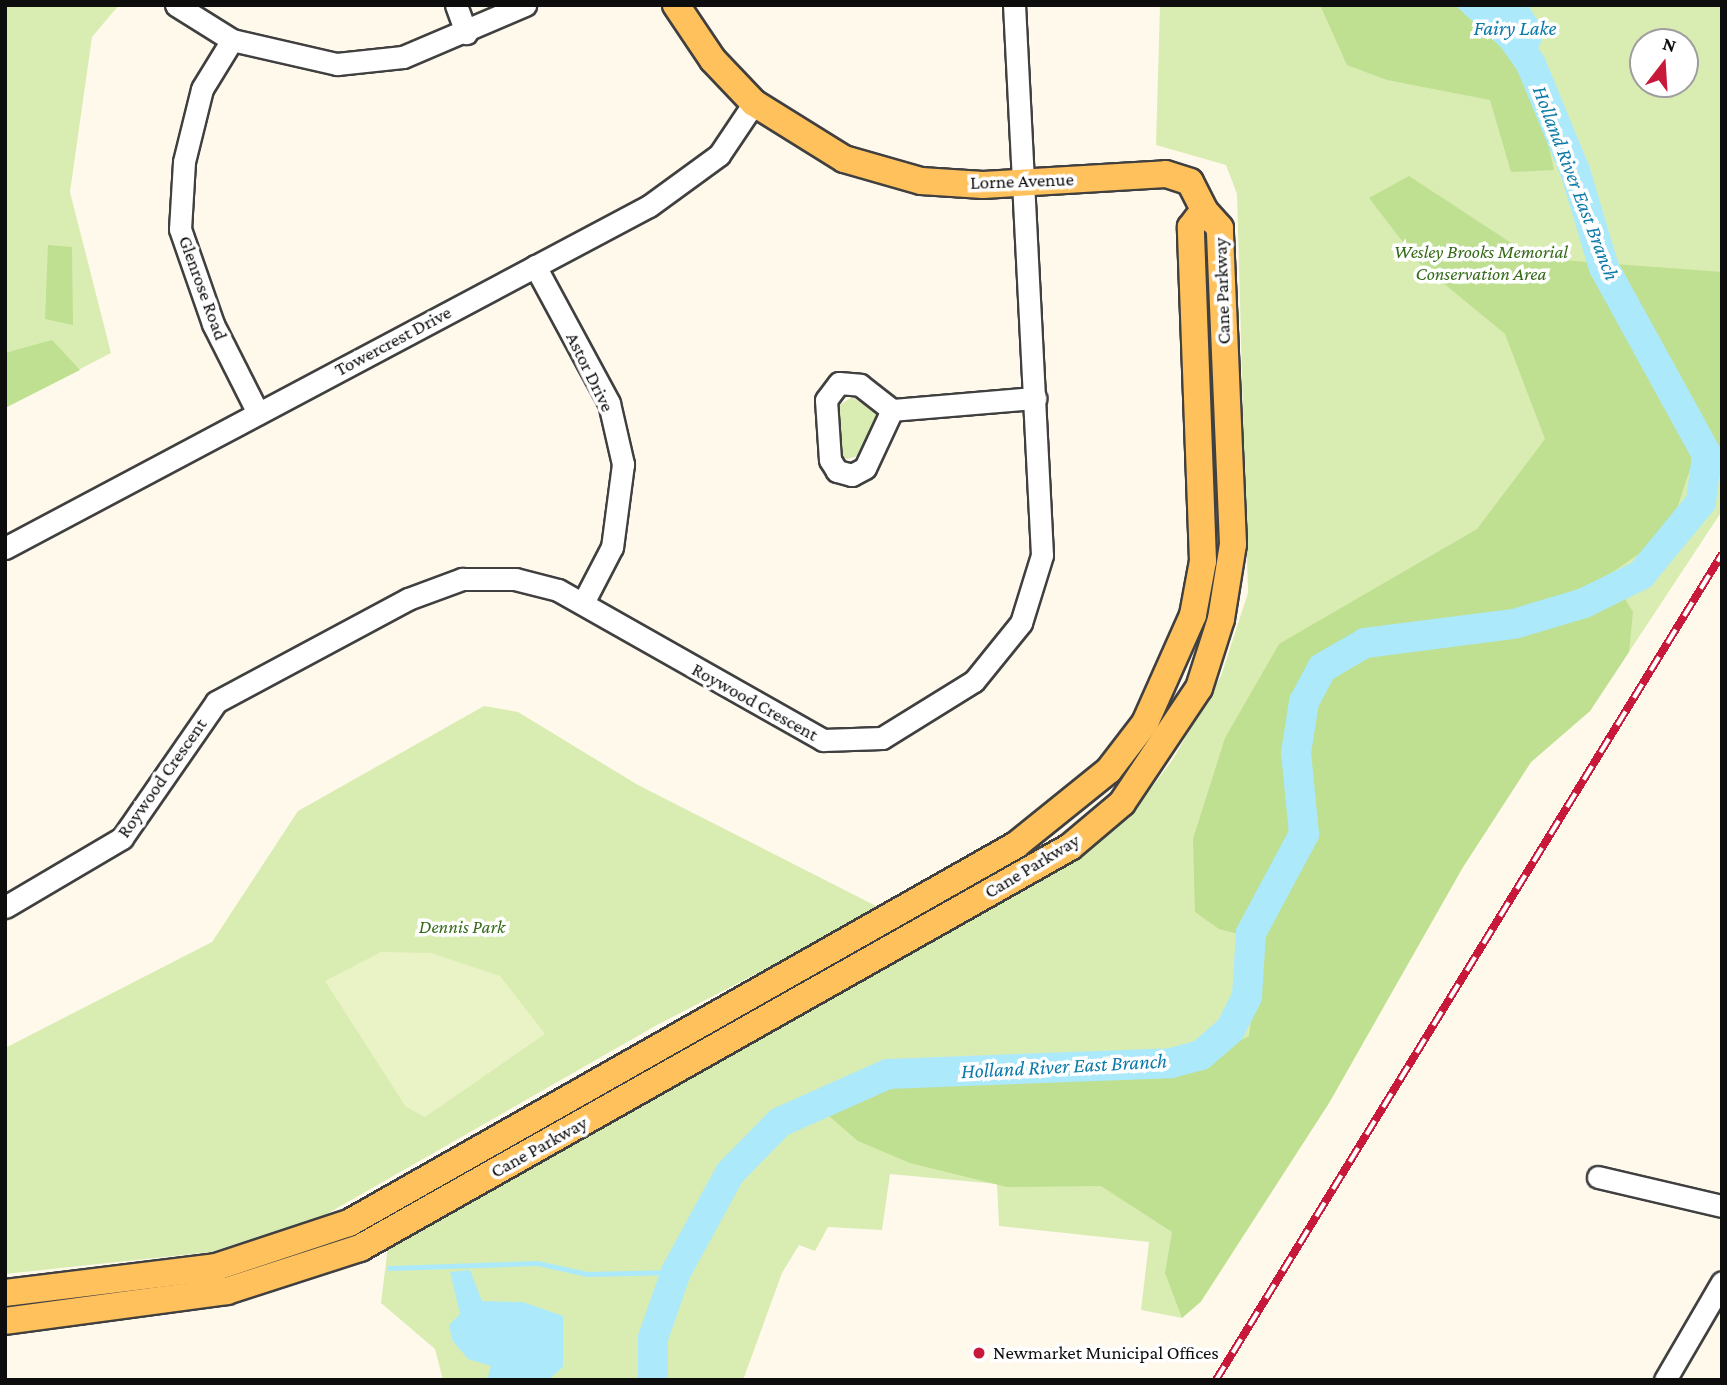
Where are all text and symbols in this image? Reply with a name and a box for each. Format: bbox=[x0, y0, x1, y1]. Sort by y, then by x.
water label: Fairy Lake bbox=[1473, 15, 1557, 41]
north arrow bbox=[1629, 28, 1699, 98]
text: N bbox=[1660, 32, 1679, 56]
water label: Holland River East Branch bbox=[1527, 82, 1625, 284]
street label: Lorne Avenue bbox=[970, 168, 1074, 194]
street label: Glenrose Road bbox=[174, 233, 232, 343]
street label: Cane Parkway bbox=[1209, 237, 1235, 345]
park label: Wesley Brooks Memorial Conservation Area bbox=[1394, 241, 1568, 285]
street label: Towercrest Drive bbox=[331, 301, 455, 381]
street label: Astor Drive bbox=[561, 329, 619, 415]
street label: Roywood Crescent bbox=[688, 658, 822, 746]
street label: Roywood Crescent bbox=[112, 714, 212, 842]
street label: Cane Parkway bbox=[980, 829, 1084, 903]
park label: Dennis Park bbox=[419, 916, 505, 938]
water label: Holland River East Branch bbox=[960, 1048, 1168, 1084]
street label: Cane Parkway bbox=[487, 1111, 591, 1183]
place label: Newmarket Municipal Offices bbox=[993, 1342, 1219, 1364]
marker: Newmarket Municipal Offices bbox=[971, 1345, 987, 1361]

